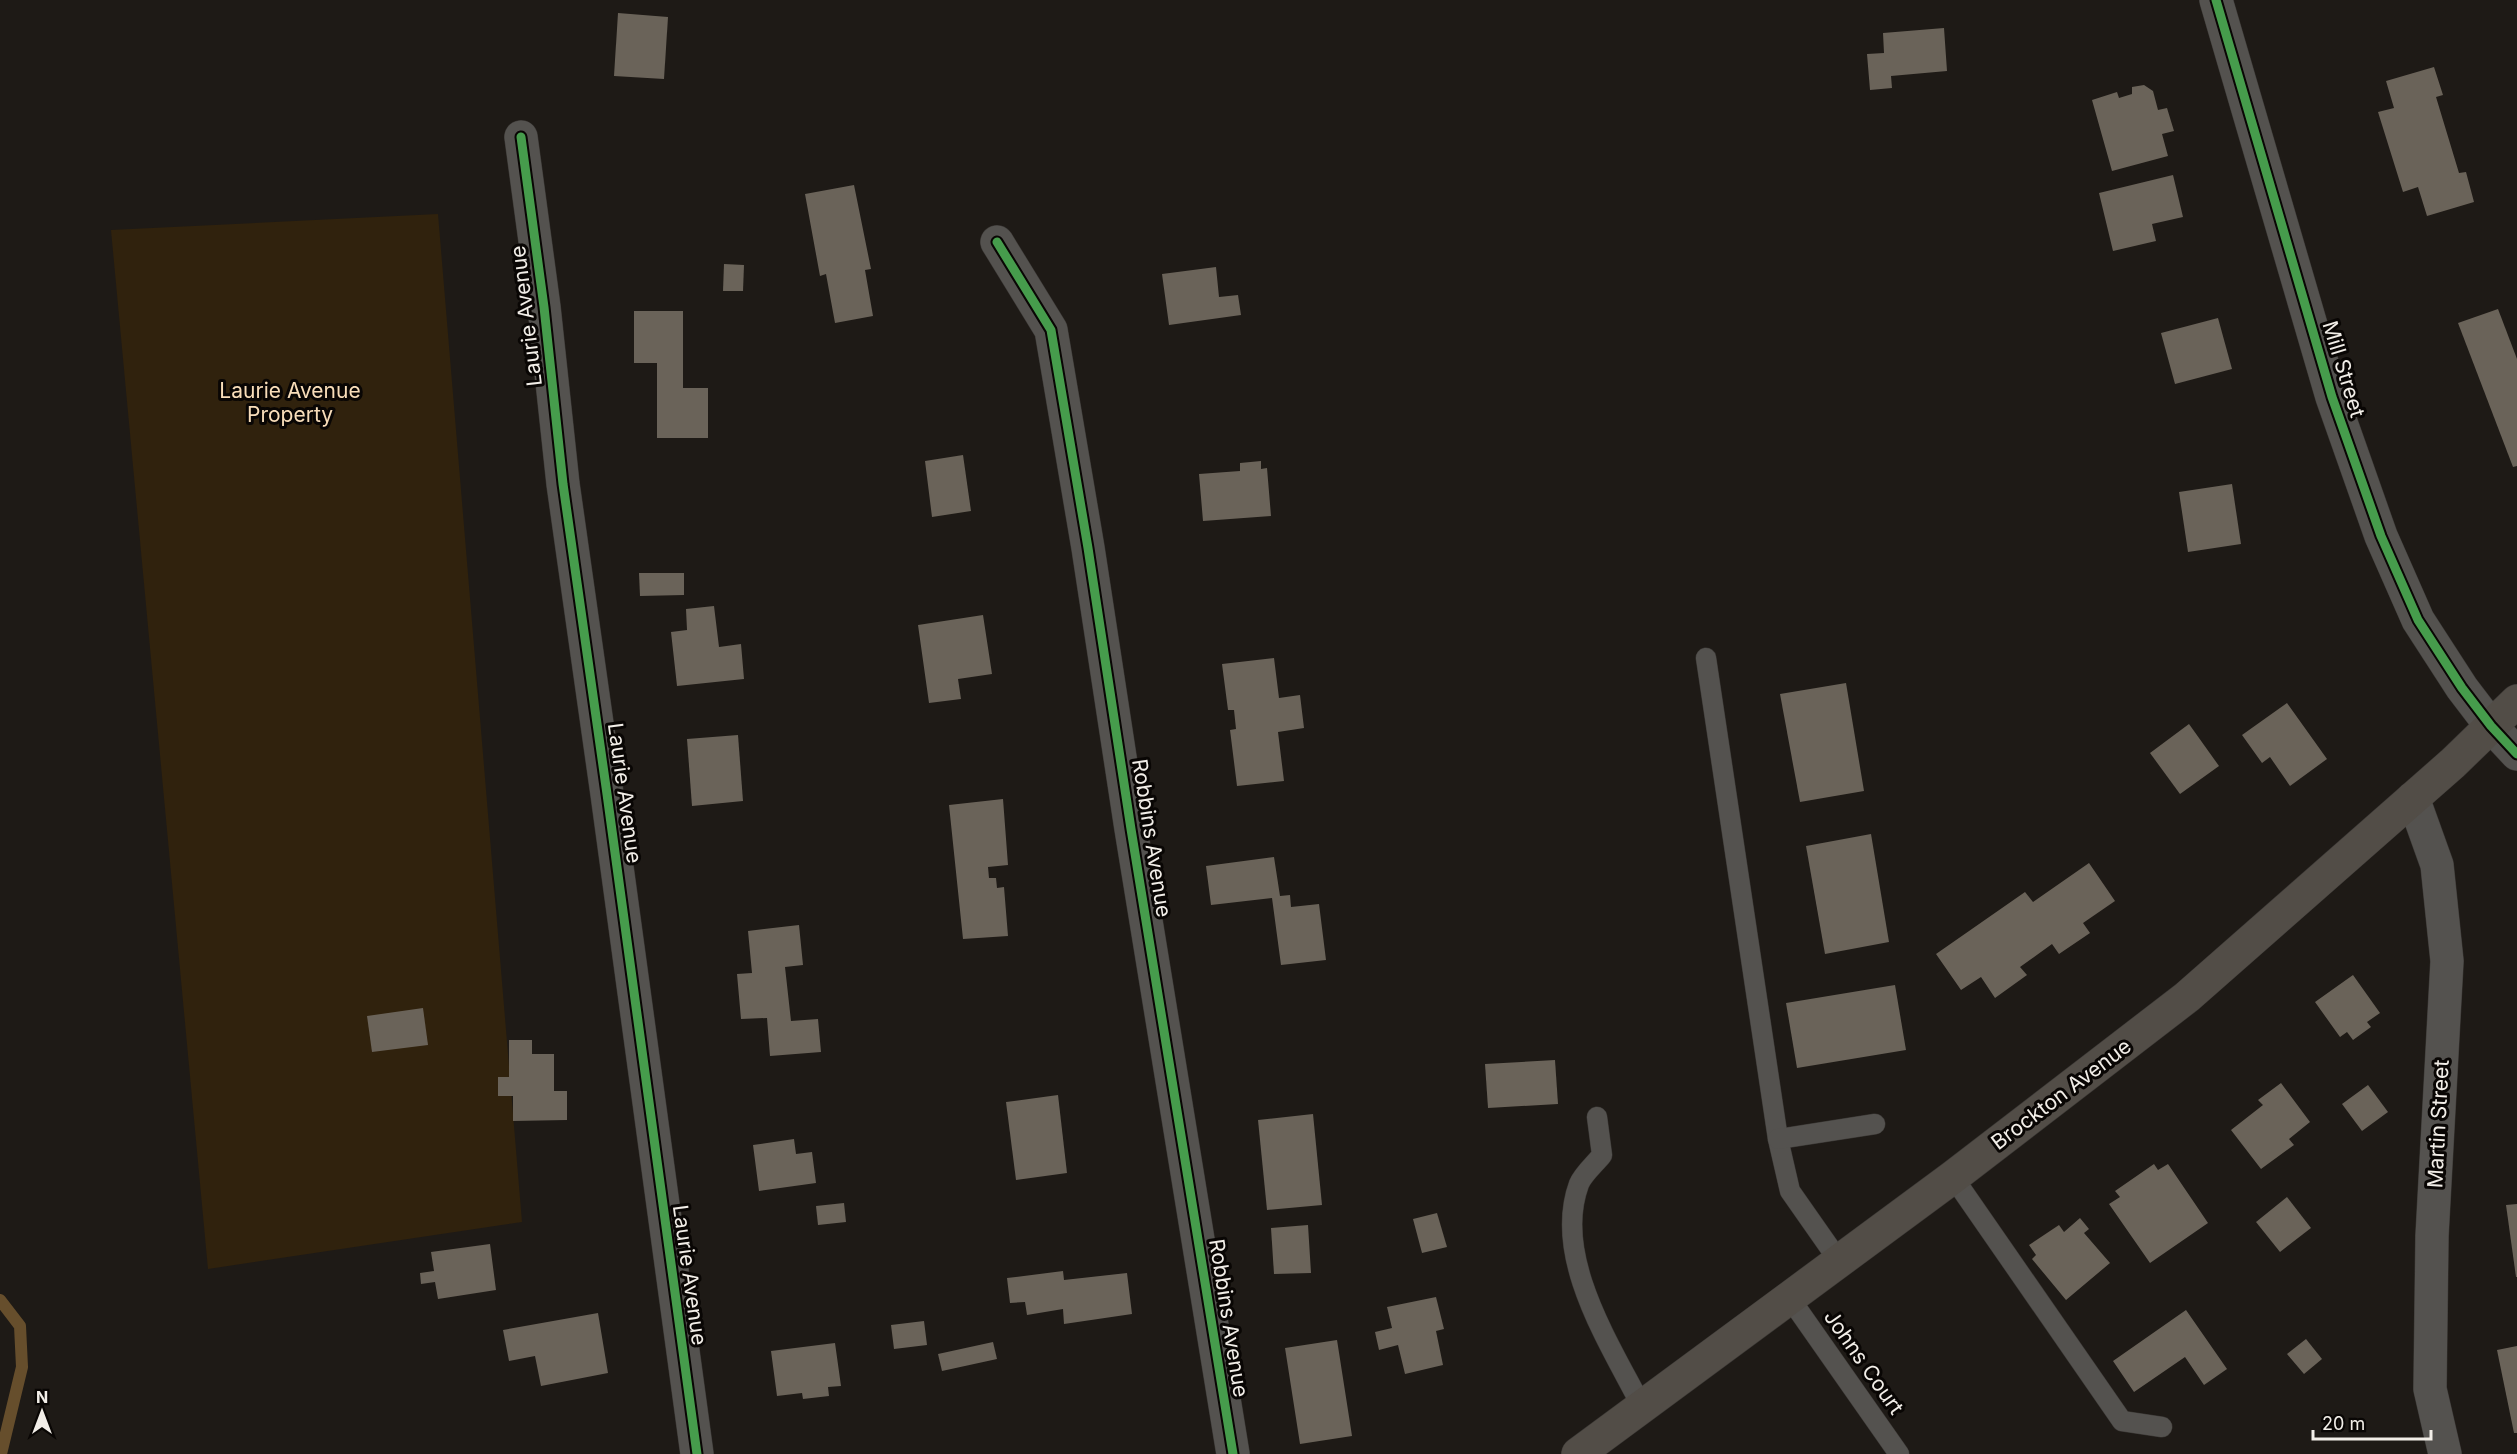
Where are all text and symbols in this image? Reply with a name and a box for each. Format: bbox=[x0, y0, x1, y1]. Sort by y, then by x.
street label: Laurie Avenue bbox=[505, 244, 547, 388]
street label: Mill Street bbox=[2318, 318, 2371, 420]
park label: Laurie Avenue Property bbox=[219, 378, 361, 427]
street label: Laurie Avenue bbox=[603, 721, 647, 865]
street label: Robbins Avenue bbox=[1127, 757, 1177, 919]
street label: Brockton Avenue bbox=[1986, 1033, 2136, 1155]
street label: Martin Street bbox=[2422, 1059, 2454, 1189]
street label: Laurie Avenue bbox=[668, 1203, 712, 1347]
street label: Robbins Avenue bbox=[1204, 1237, 1254, 1399]
street label: Johns Court bbox=[1819, 1305, 1909, 1419]
north arrow bbox=[12, 1382, 72, 1442]
text: N bbox=[36, 1387, 48, 1407]
scale bar bbox=[2313, 1403, 2432, 1441]
text: 20 m bbox=[2322, 1413, 2365, 1434]

